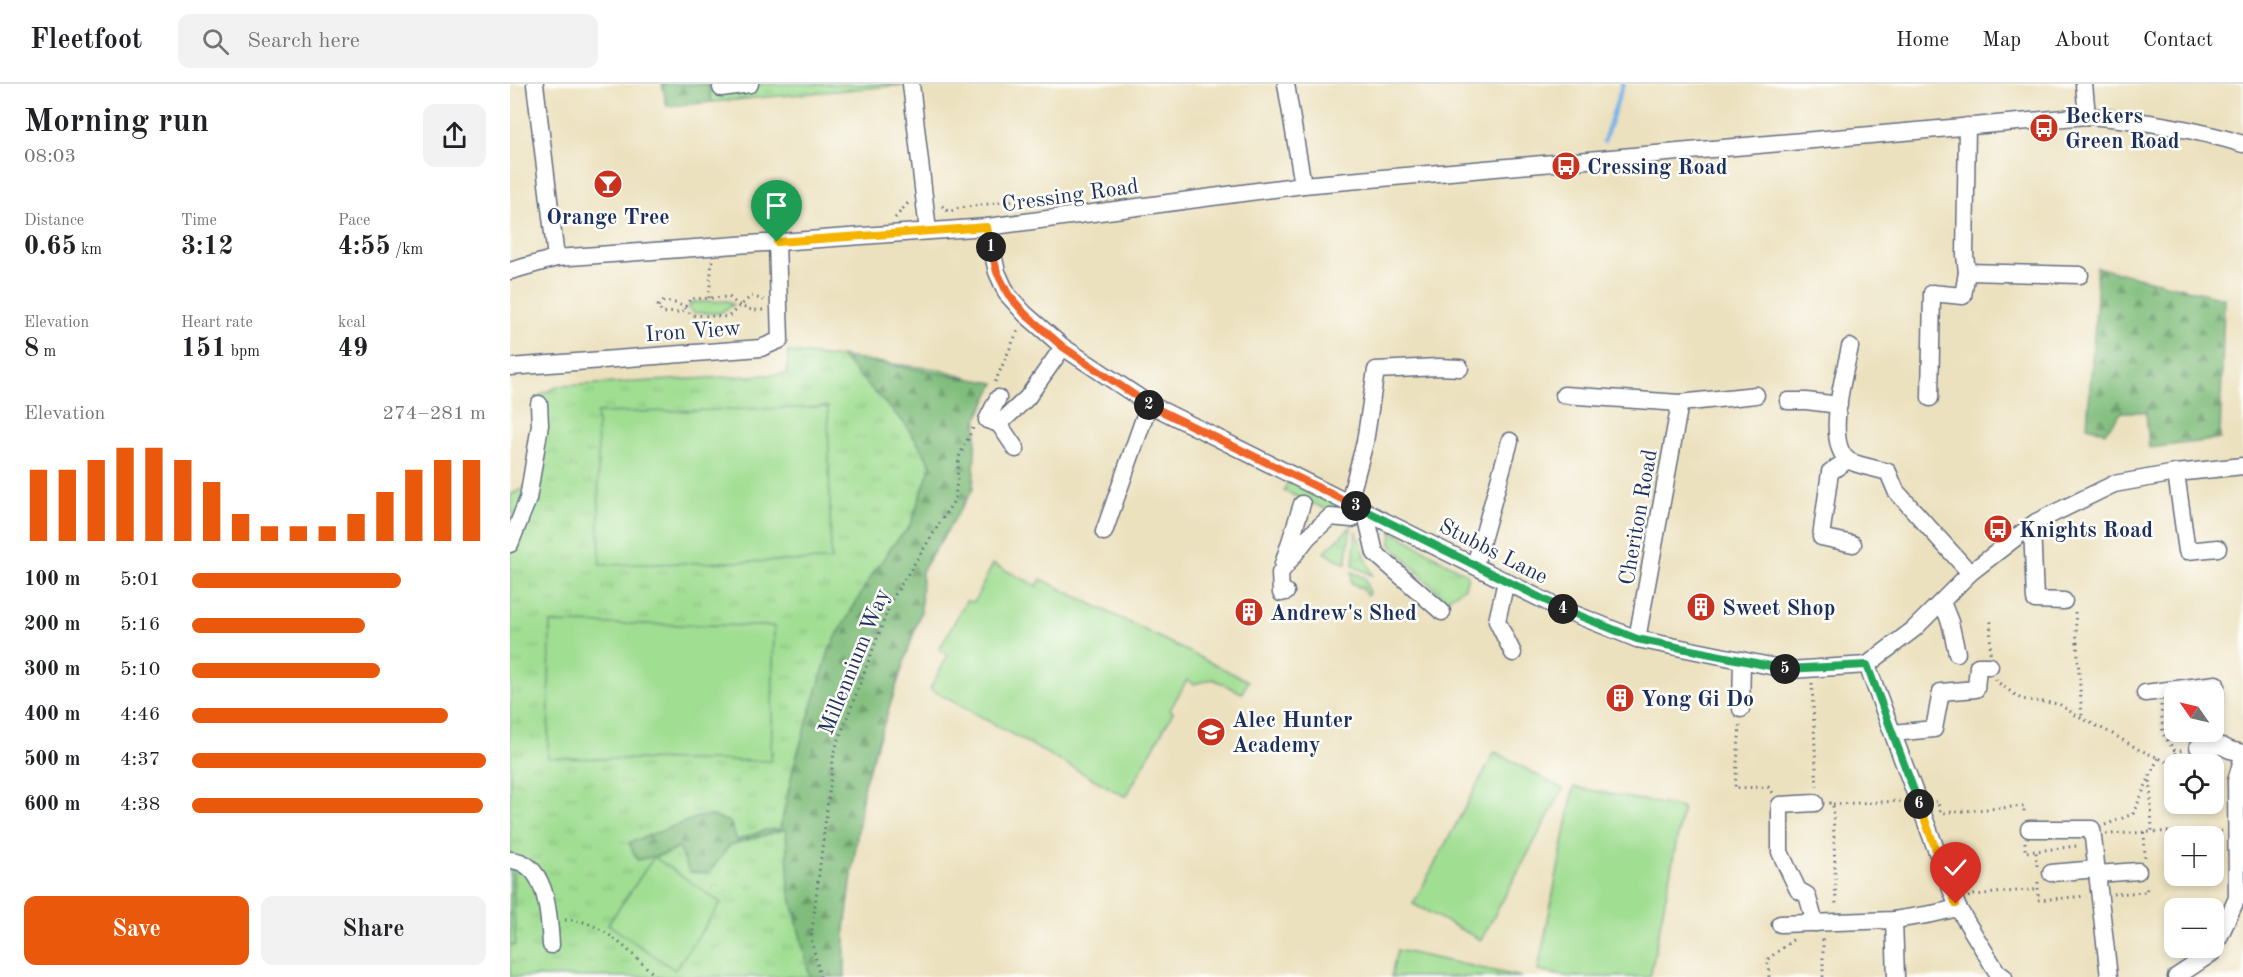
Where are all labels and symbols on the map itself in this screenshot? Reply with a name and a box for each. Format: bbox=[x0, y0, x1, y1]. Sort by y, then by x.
place label: Beckers Green Road bbox=[2065, 106, 2180, 153]
bus stop icon: Beckers Green Road bbox=[2028, 112, 2060, 144]
bus stop icon: Cressing Road bbox=[1550, 150, 1582, 182]
place label: Cressing Road bbox=[1587, 157, 1728, 179]
bar icon: Orange Tree bbox=[592, 168, 624, 200]
street label: Cressing Road bbox=[1000, 175, 1140, 216]
pin bbox=[751, 180, 802, 242]
place label: Orange Tree bbox=[546, 207, 670, 229]
pin: 1 bbox=[976, 232, 1006, 262]
street label: Iron View bbox=[645, 318, 742, 346]
pin: 2 bbox=[1134, 390, 1164, 420]
street label: Cheriton Road bbox=[1616, 448, 1662, 587]
pin: 3 bbox=[1341, 491, 1371, 521]
bus stop icon: Knights Road bbox=[1982, 513, 2014, 545]
street label: Stubbs Lane bbox=[1435, 515, 1551, 589]
place label: Knights Road bbox=[2019, 520, 2153, 542]
street label: Millennium Way bbox=[816, 585, 894, 738]
building icon: Sweet Shop bbox=[1685, 591, 1717, 623]
pin: 4 bbox=[1548, 594, 1578, 624]
building icon: Andrew's Shed bbox=[1233, 596, 1265, 628]
place label: Sweet Shop bbox=[1722, 598, 1835, 620]
place label: Andrew's Shed bbox=[1270, 603, 1417, 625]
pin: 5 bbox=[1770, 654, 1800, 684]
building icon: Yong Gi Do bbox=[1604, 682, 1636, 714]
north arrow bbox=[2164, 682, 2224, 742]
place label: Yong Gi Do bbox=[1641, 689, 1754, 711]
place label: Alec Hunter Academy bbox=[1232, 710, 1353, 757]
school or university icon: Alec Hunter Academy bbox=[1195, 716, 1227, 748]
pin: 6 bbox=[1904, 789, 1934, 819]
pin bbox=[1930, 842, 1981, 904]

